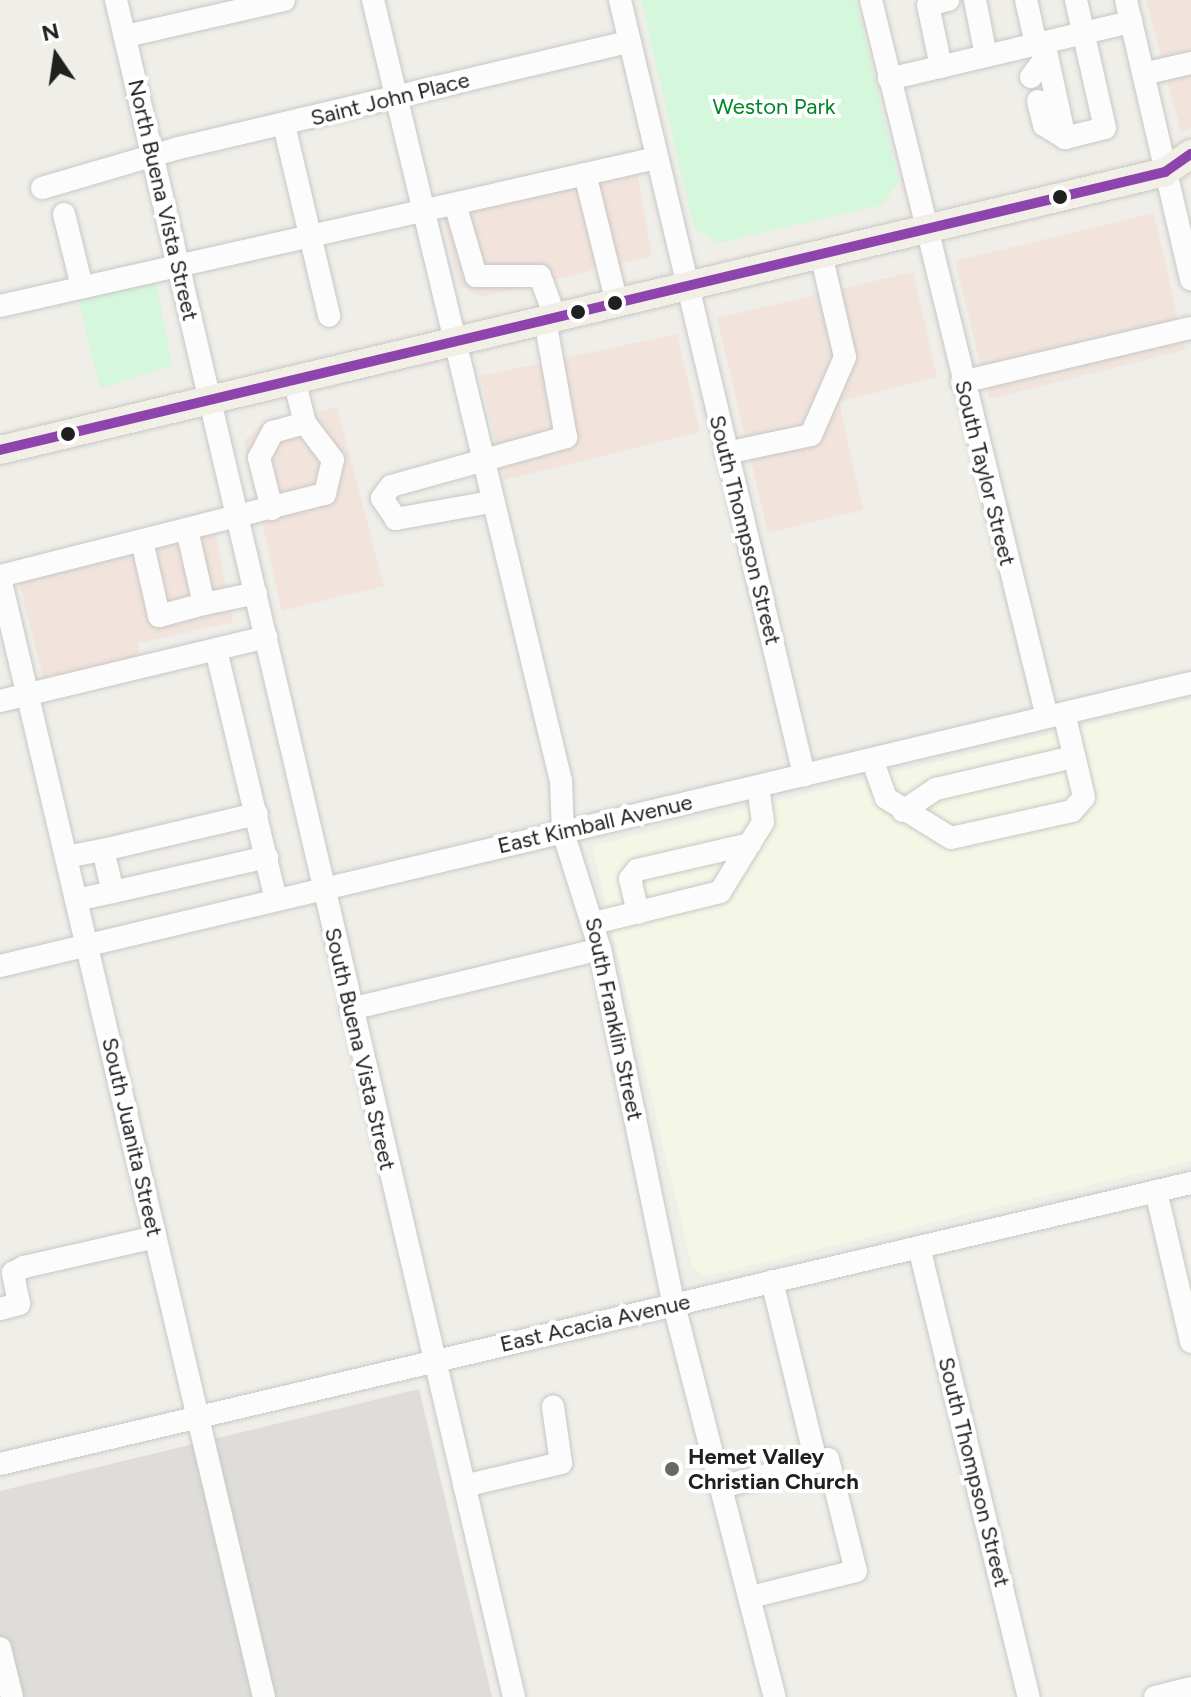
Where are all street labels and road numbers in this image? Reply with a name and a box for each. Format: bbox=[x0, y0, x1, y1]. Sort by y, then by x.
street label: Saint John Place bbox=[308, 67, 472, 131]
street label: North Buena Vista Street bbox=[122, 77, 204, 323]
street label: South Taylor Street bbox=[949, 378, 1021, 568]
street label: South Thompson Street bbox=[704, 412, 786, 648]
street label: East Kimball Avenue bbox=[495, 789, 695, 859]
street label: South Franklin Street bbox=[580, 915, 648, 1123]
street label: South Buena Vista Street bbox=[319, 925, 401, 1173]
street label: South Juanita Street bbox=[96, 1035, 168, 1239]
street label: East Acacia Avenue bbox=[497, 1288, 693, 1358]
street label: South Thompson Street bbox=[933, 1354, 1015, 1590]

